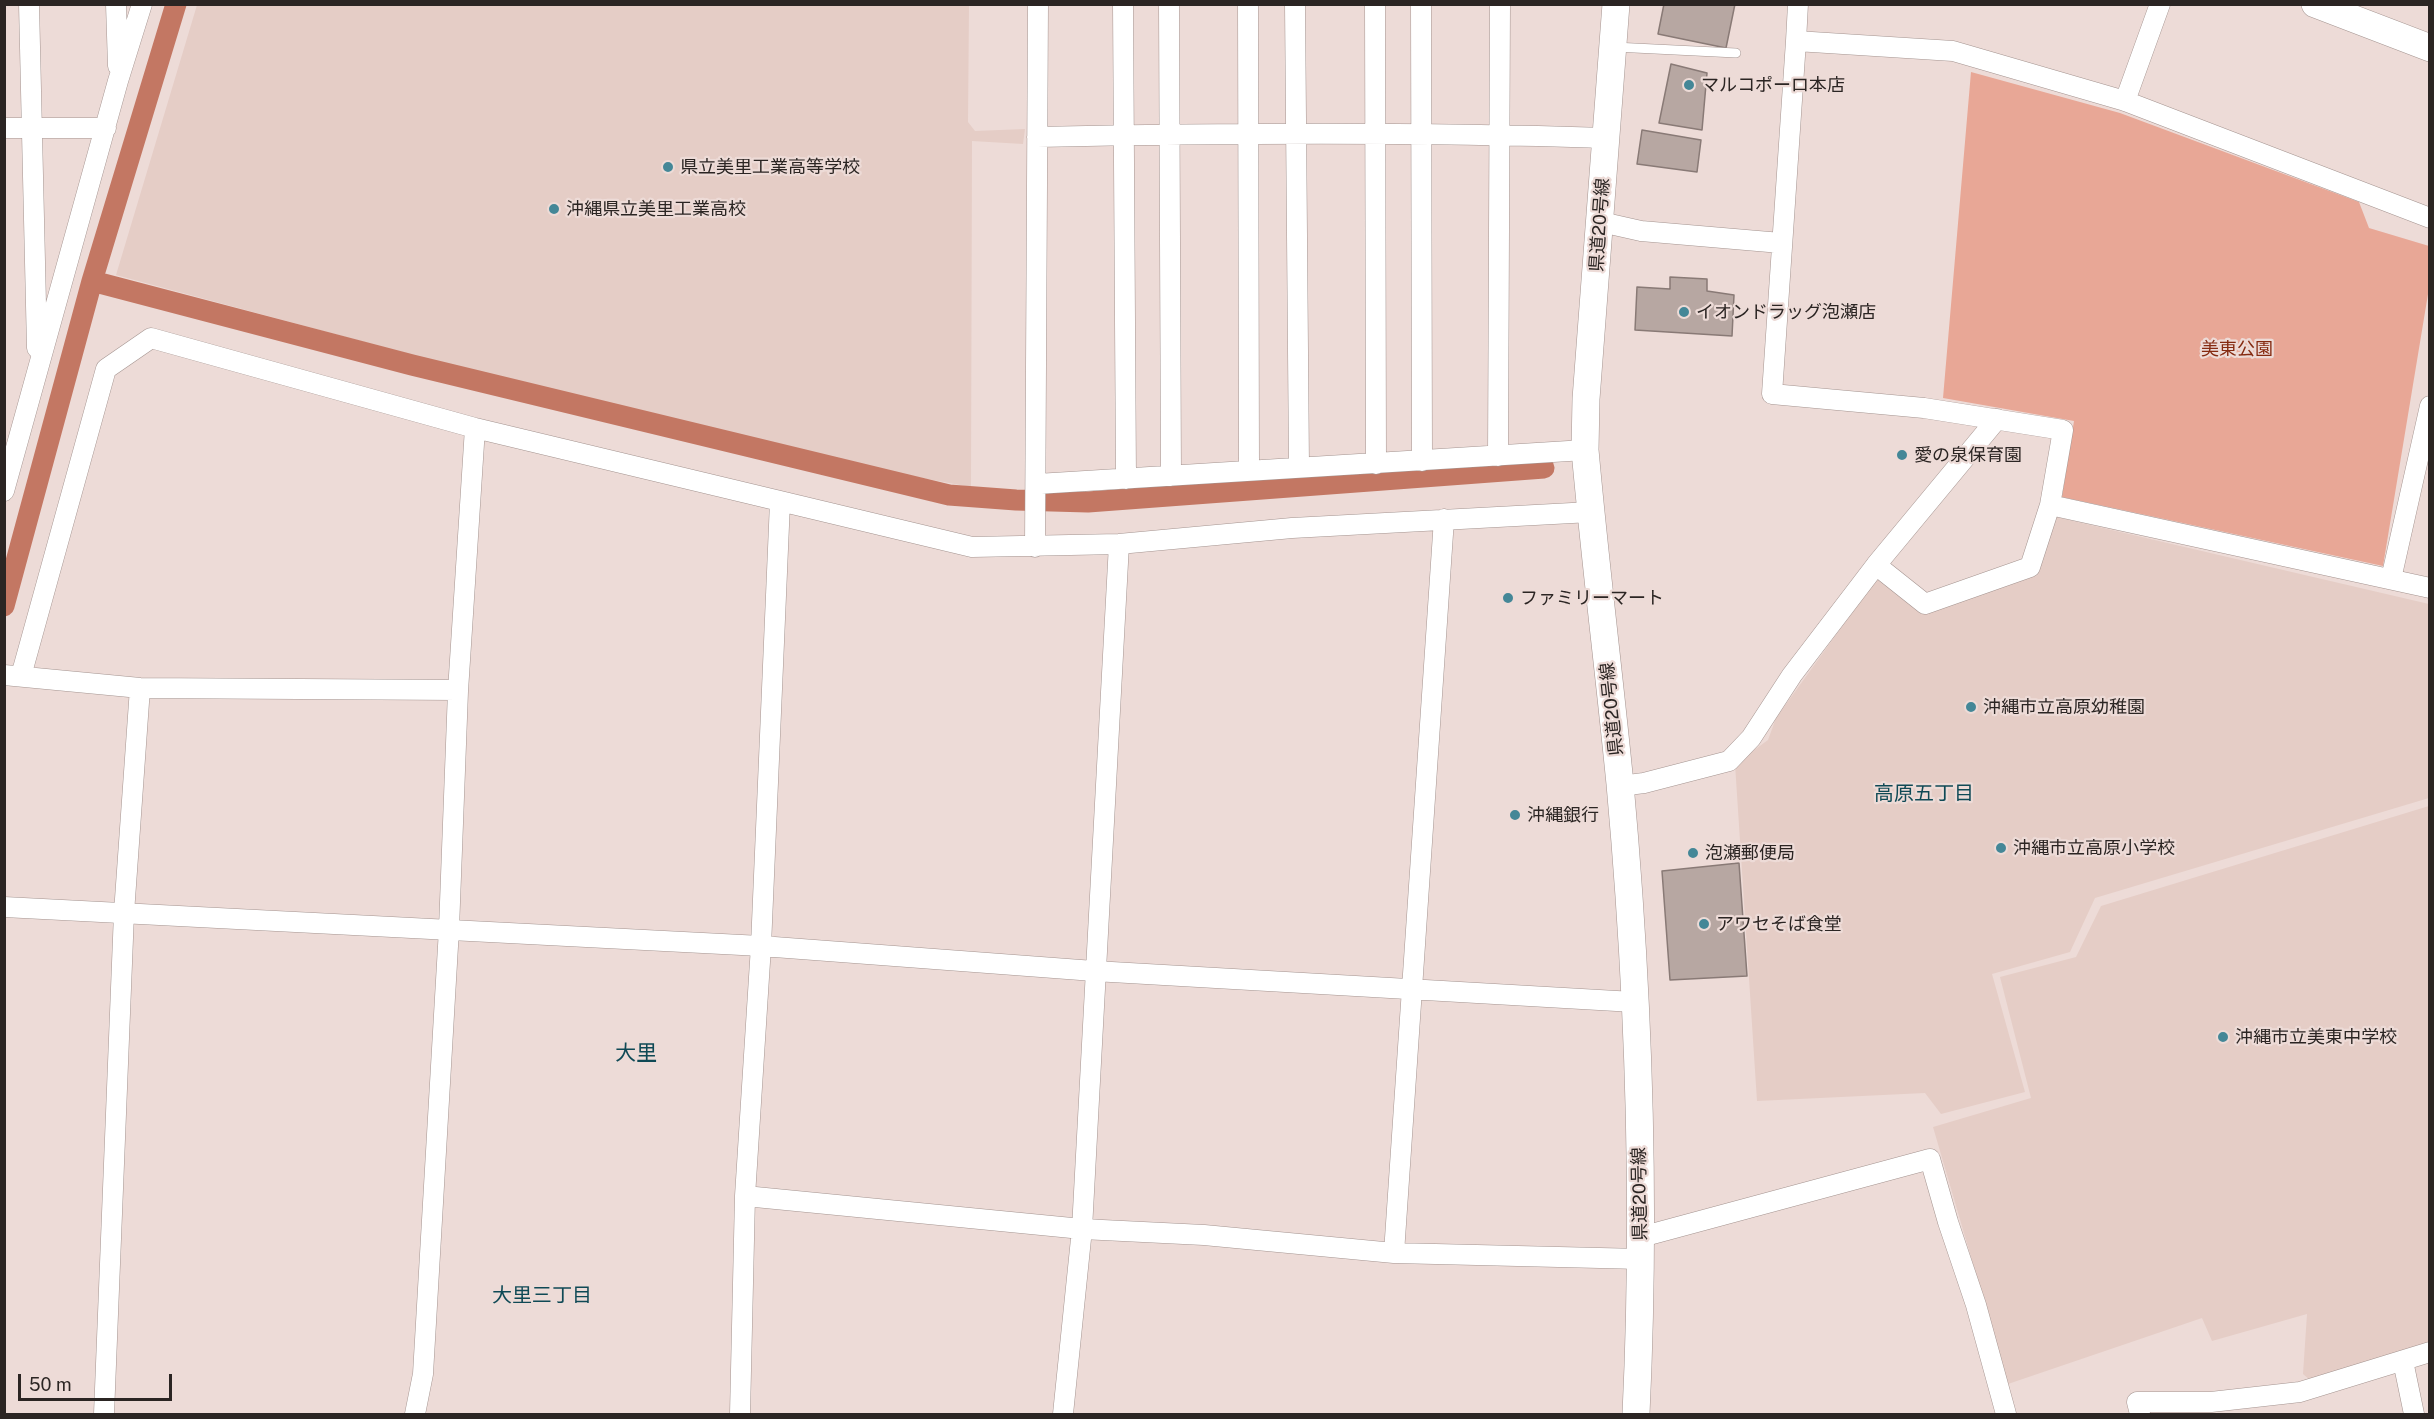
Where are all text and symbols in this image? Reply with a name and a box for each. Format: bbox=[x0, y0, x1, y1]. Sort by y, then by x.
place label: マルコポーロ本店 bbox=[1701, 74, 1845, 96]
marker: マルコポーロ本店 bbox=[1682, 78, 1696, 92]
place label: 県立美里工業高等学校 bbox=[680, 156, 860, 178]
marker: 県立美里工業高等学校 bbox=[661, 160, 675, 174]
street label: 県道20号線 bbox=[1586, 177, 1614, 273]
place label: 沖縄県立美里工業高校 bbox=[566, 198, 746, 220]
marker: 沖縄県立美里工業高校 bbox=[547, 202, 561, 216]
place label: イオンドラッグ泡瀬店 bbox=[1696, 301, 1876, 323]
marker: イオンドラッグ泡瀬店 bbox=[1677, 305, 1691, 319]
park label: 美東公園 bbox=[2201, 338, 2273, 360]
place label: 愛の泉保育園 bbox=[1914, 444, 2022, 466]
marker: 愛の泉保育園 bbox=[1895, 448, 1909, 462]
place label: ファミリーマート bbox=[1520, 587, 1664, 609]
marker: ファミリーマート bbox=[1501, 591, 1515, 605]
street label: 県道20号線 bbox=[1596, 661, 1628, 757]
place label: 沖縄市立高原幼稚園 bbox=[1983, 696, 2145, 718]
marker: 沖縄市立高原幼稚園 bbox=[1964, 700, 1978, 714]
district label: 高原五丁目 bbox=[1874, 782, 1974, 806]
place label: 沖縄銀行 bbox=[1527, 804, 1599, 826]
marker: 沖縄銀行 bbox=[1508, 808, 1522, 822]
place label: 沖縄市立高原小学校 bbox=[2013, 837, 2175, 859]
marker: 沖縄市立高原小学校 bbox=[1994, 841, 2008, 855]
place label: 泡瀬郵便局 bbox=[1705, 842, 1795, 864]
marker: 泡瀬郵便局 bbox=[1686, 846, 1700, 860]
place label: アワセそば食堂 bbox=[1716, 913, 1842, 935]
marker: アワセそば食堂 bbox=[1697, 917, 1711, 931]
place label: 沖縄市立美東中学校 bbox=[2235, 1026, 2397, 1048]
marker: 沖縄市立美東中学校 bbox=[2216, 1030, 2230, 1044]
district label: 大里 bbox=[615, 1041, 657, 1067]
street label: 県道20号線 bbox=[1628, 1147, 1652, 1241]
district label: 大里三丁目 bbox=[492, 1284, 592, 1308]
scale bar bbox=[21, 1362, 176, 1400]
text: 50 m bbox=[29, 1374, 72, 1395]

